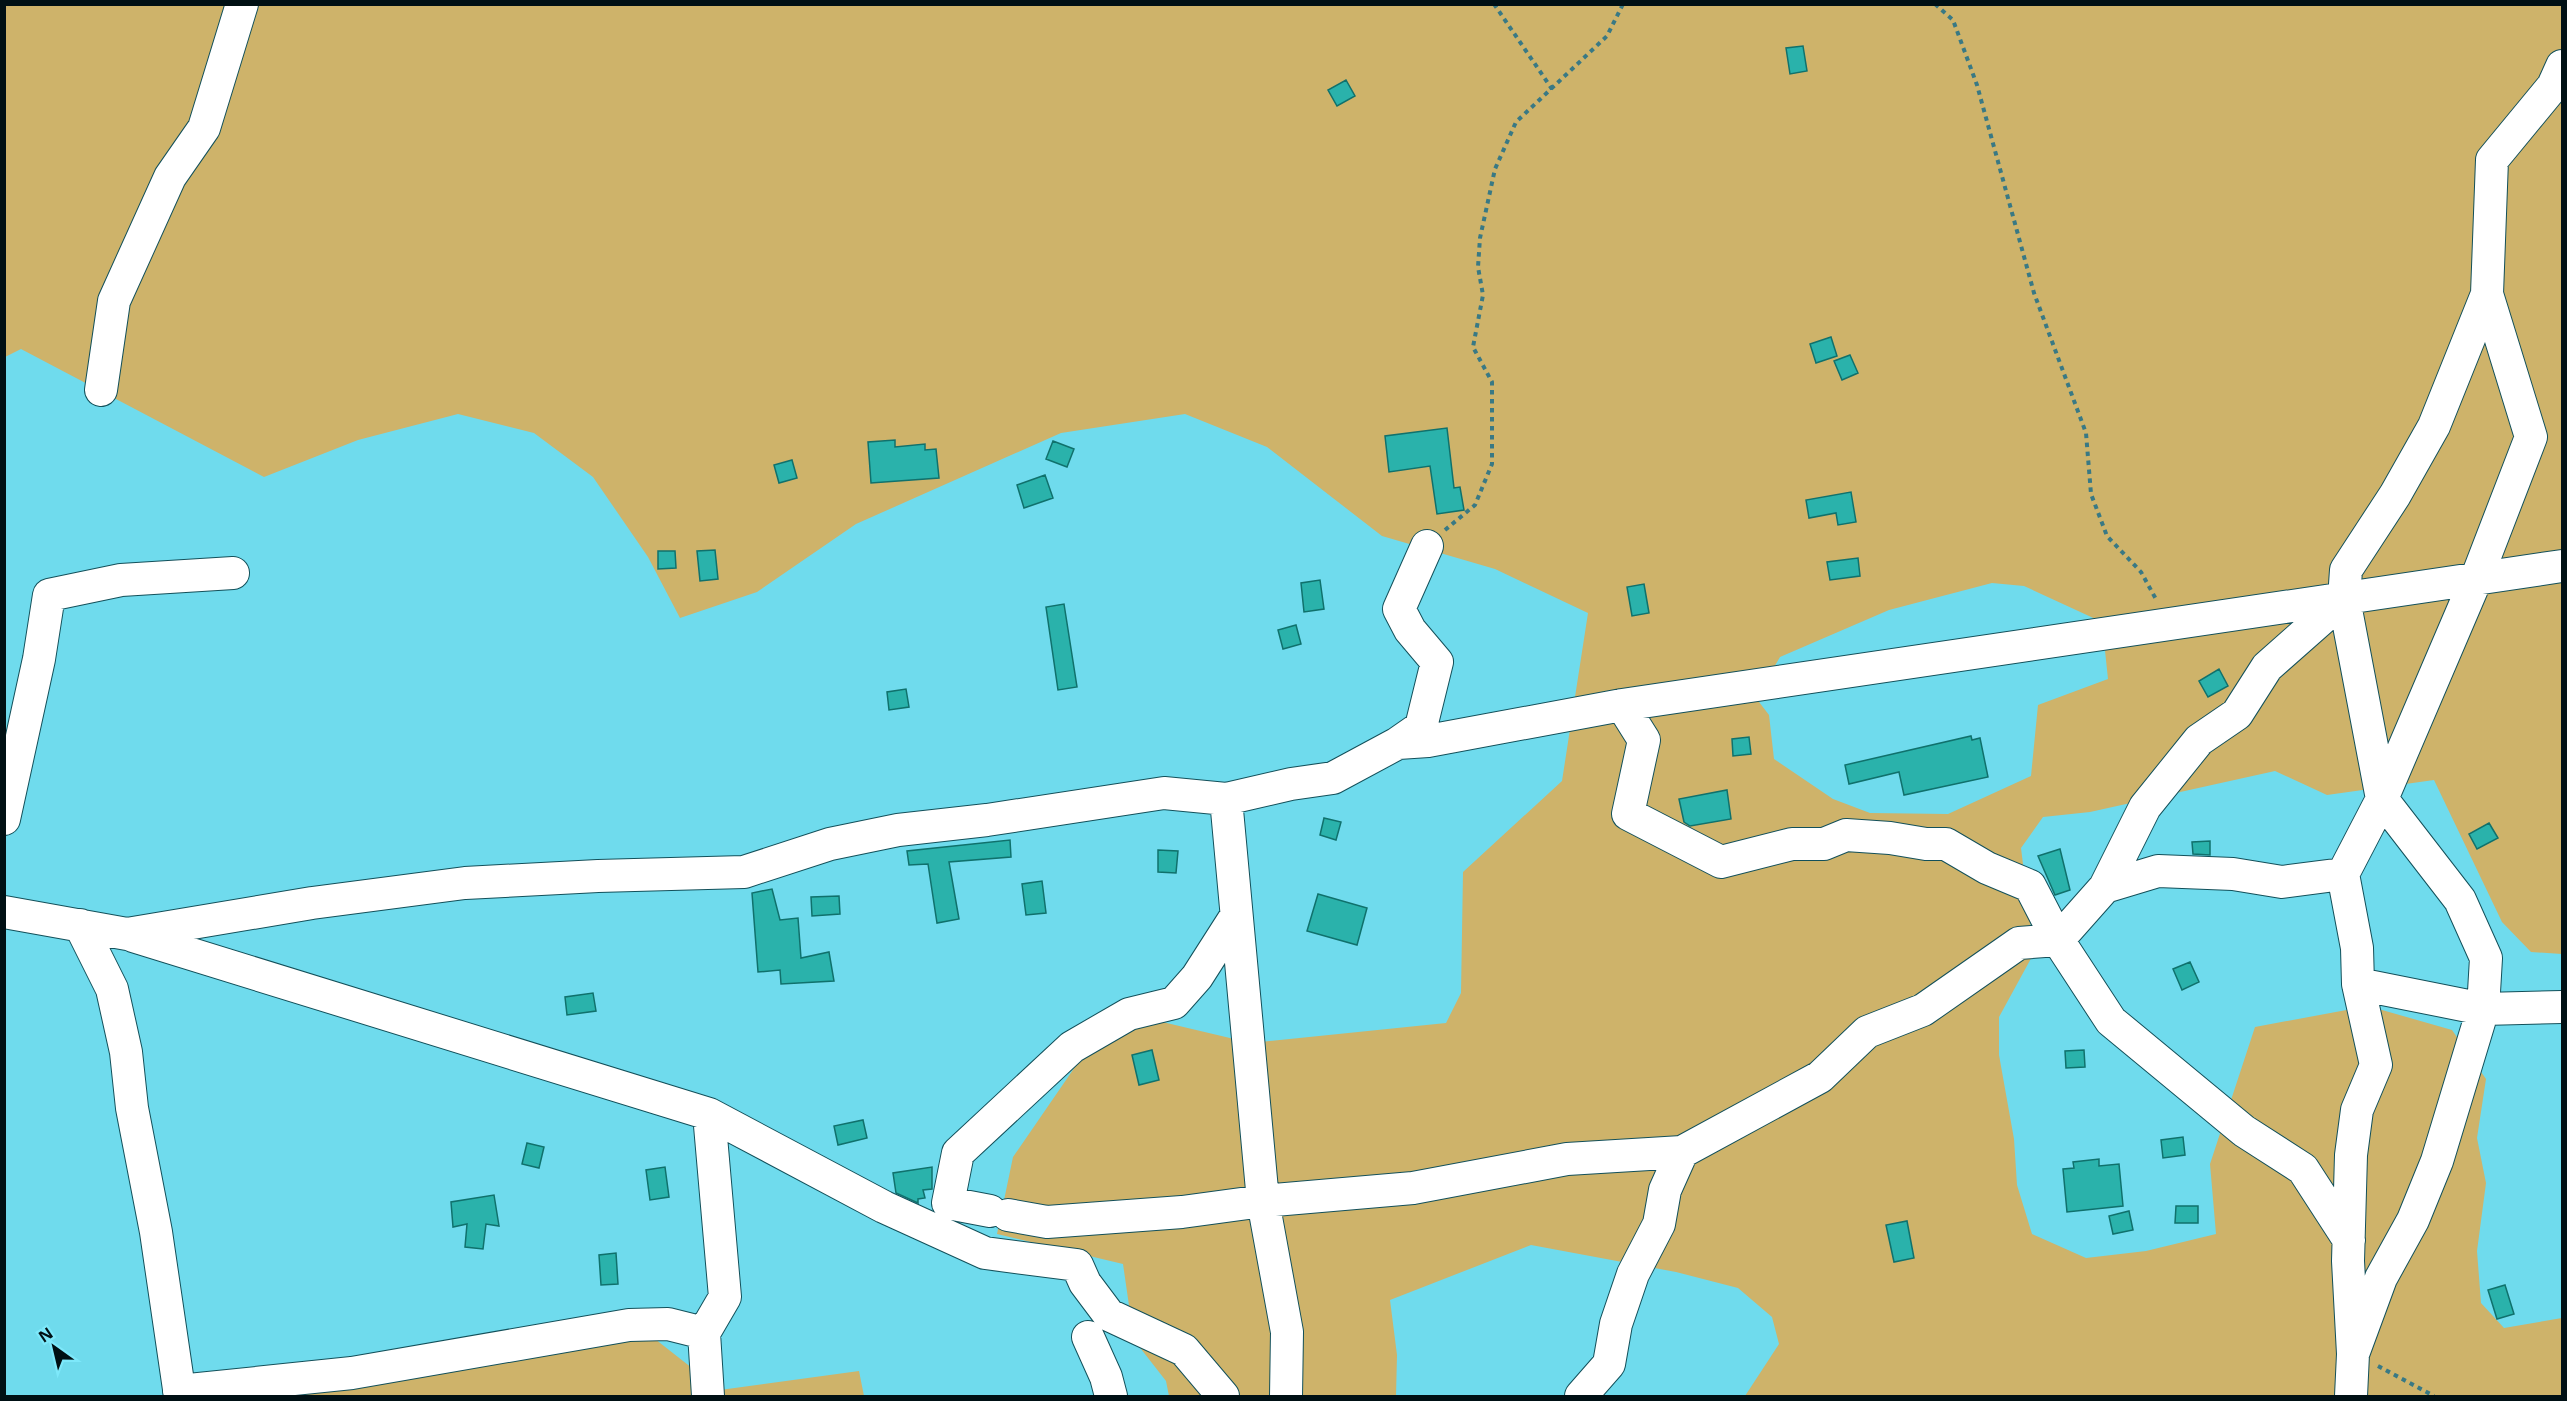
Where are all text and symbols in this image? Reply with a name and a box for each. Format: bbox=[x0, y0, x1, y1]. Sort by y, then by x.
north arrow bbox=[24, 1317, 84, 1377]
text: N bbox=[34, 1322, 57, 1347]

